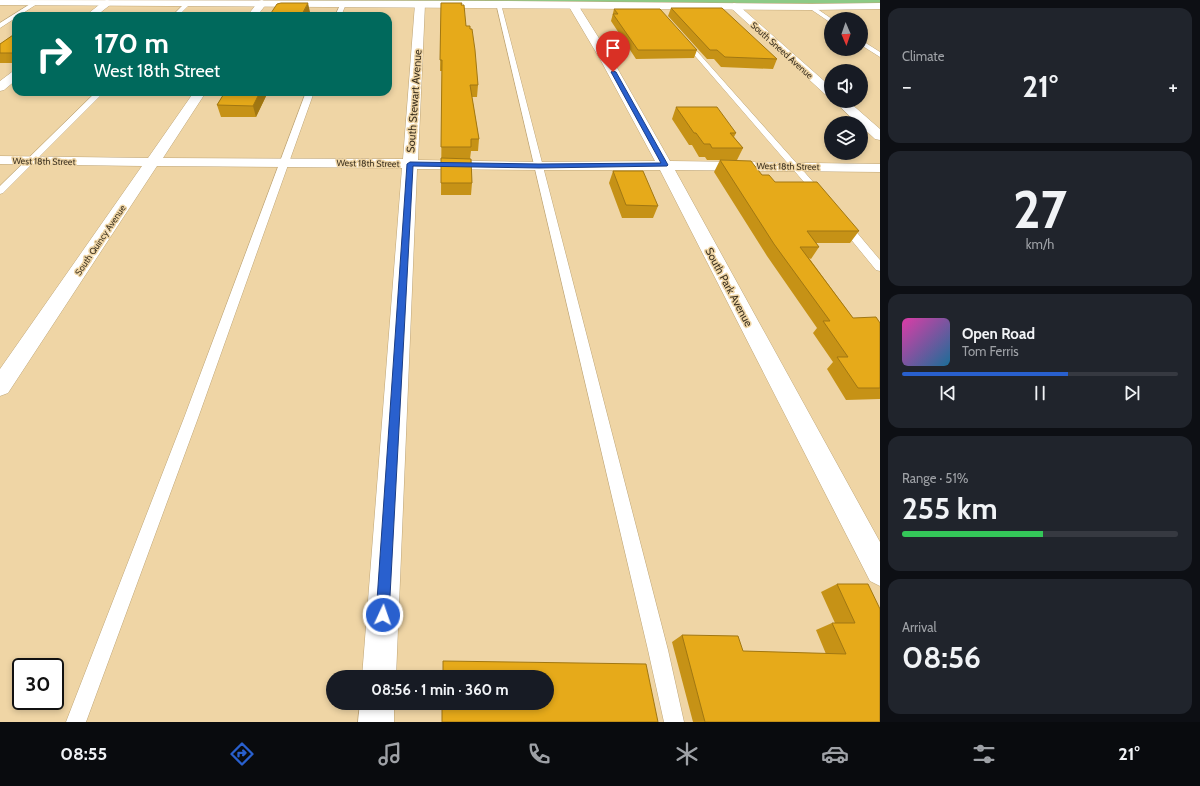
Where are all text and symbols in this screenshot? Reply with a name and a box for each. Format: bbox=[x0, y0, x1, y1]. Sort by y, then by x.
north arrow bbox=[824, 12, 868, 56]
map controls bbox=[824, 12, 868, 160]
street label: South Sneed Avenue bbox=[749, 19, 816, 81]
text: 170 m bbox=[94, 26, 169, 60]
icon: right bbox=[28, 28, 80, 80]
pin bbox=[596, 31, 630, 72]
icon: arrive bbox=[602, 37, 624, 59]
street label: South Stewart Avenue bbox=[403, 48, 425, 153]
text: Climate bbox=[902, 48, 944, 64]
text: West 18th Street bbox=[94, 60, 220, 82]
button: sound bbox=[824, 64, 868, 108]
text: 21° bbox=[1022, 68, 1058, 105]
text: − bbox=[902, 73, 912, 100]
text: + bbox=[1168, 73, 1178, 100]
button: layers bbox=[824, 116, 868, 160]
street label: West 18th Street bbox=[12, 155, 76, 167]
street label: West 18th Street bbox=[336, 157, 400, 169]
street label: West 18th Street bbox=[756, 160, 820, 172]
text: 27 bbox=[1013, 178, 1067, 241]
street label: South Quincy Avenue bbox=[72, 202, 128, 277]
text: km/h bbox=[1026, 236, 1054, 252]
street label: South Park Avenue bbox=[702, 245, 756, 329]
text: Open Road bbox=[962, 325, 1035, 343]
text: Tom Ferris bbox=[962, 343, 1019, 359]
icon: previous bbox=[937, 382, 959, 404]
icon: pause bbox=[1029, 382, 1051, 404]
icon: next bbox=[1121, 382, 1143, 404]
text: Range · 51% bbox=[902, 470, 968, 486]
text: 255 km bbox=[902, 490, 997, 527]
position arrow bbox=[362, 594, 404, 636]
text: Arrival bbox=[902, 619, 937, 635]
text: 08:56 bbox=[902, 639, 981, 676]
speed limit sign: 30 bbox=[12, 658, 64, 710]
text: 08:56 · 1 min · 360 m bbox=[371, 681, 509, 699]
icon: directions bbox=[228, 740, 256, 768]
icon: music bbox=[376, 740, 404, 768]
icon: phone bbox=[525, 740, 553, 768]
icon: climate bbox=[673, 740, 701, 768]
icon: car bbox=[821, 740, 849, 768]
icon: filters bbox=[970, 740, 998, 768]
text: 08:55 bbox=[60, 743, 107, 765]
text: 21° bbox=[1118, 743, 1140, 765]

